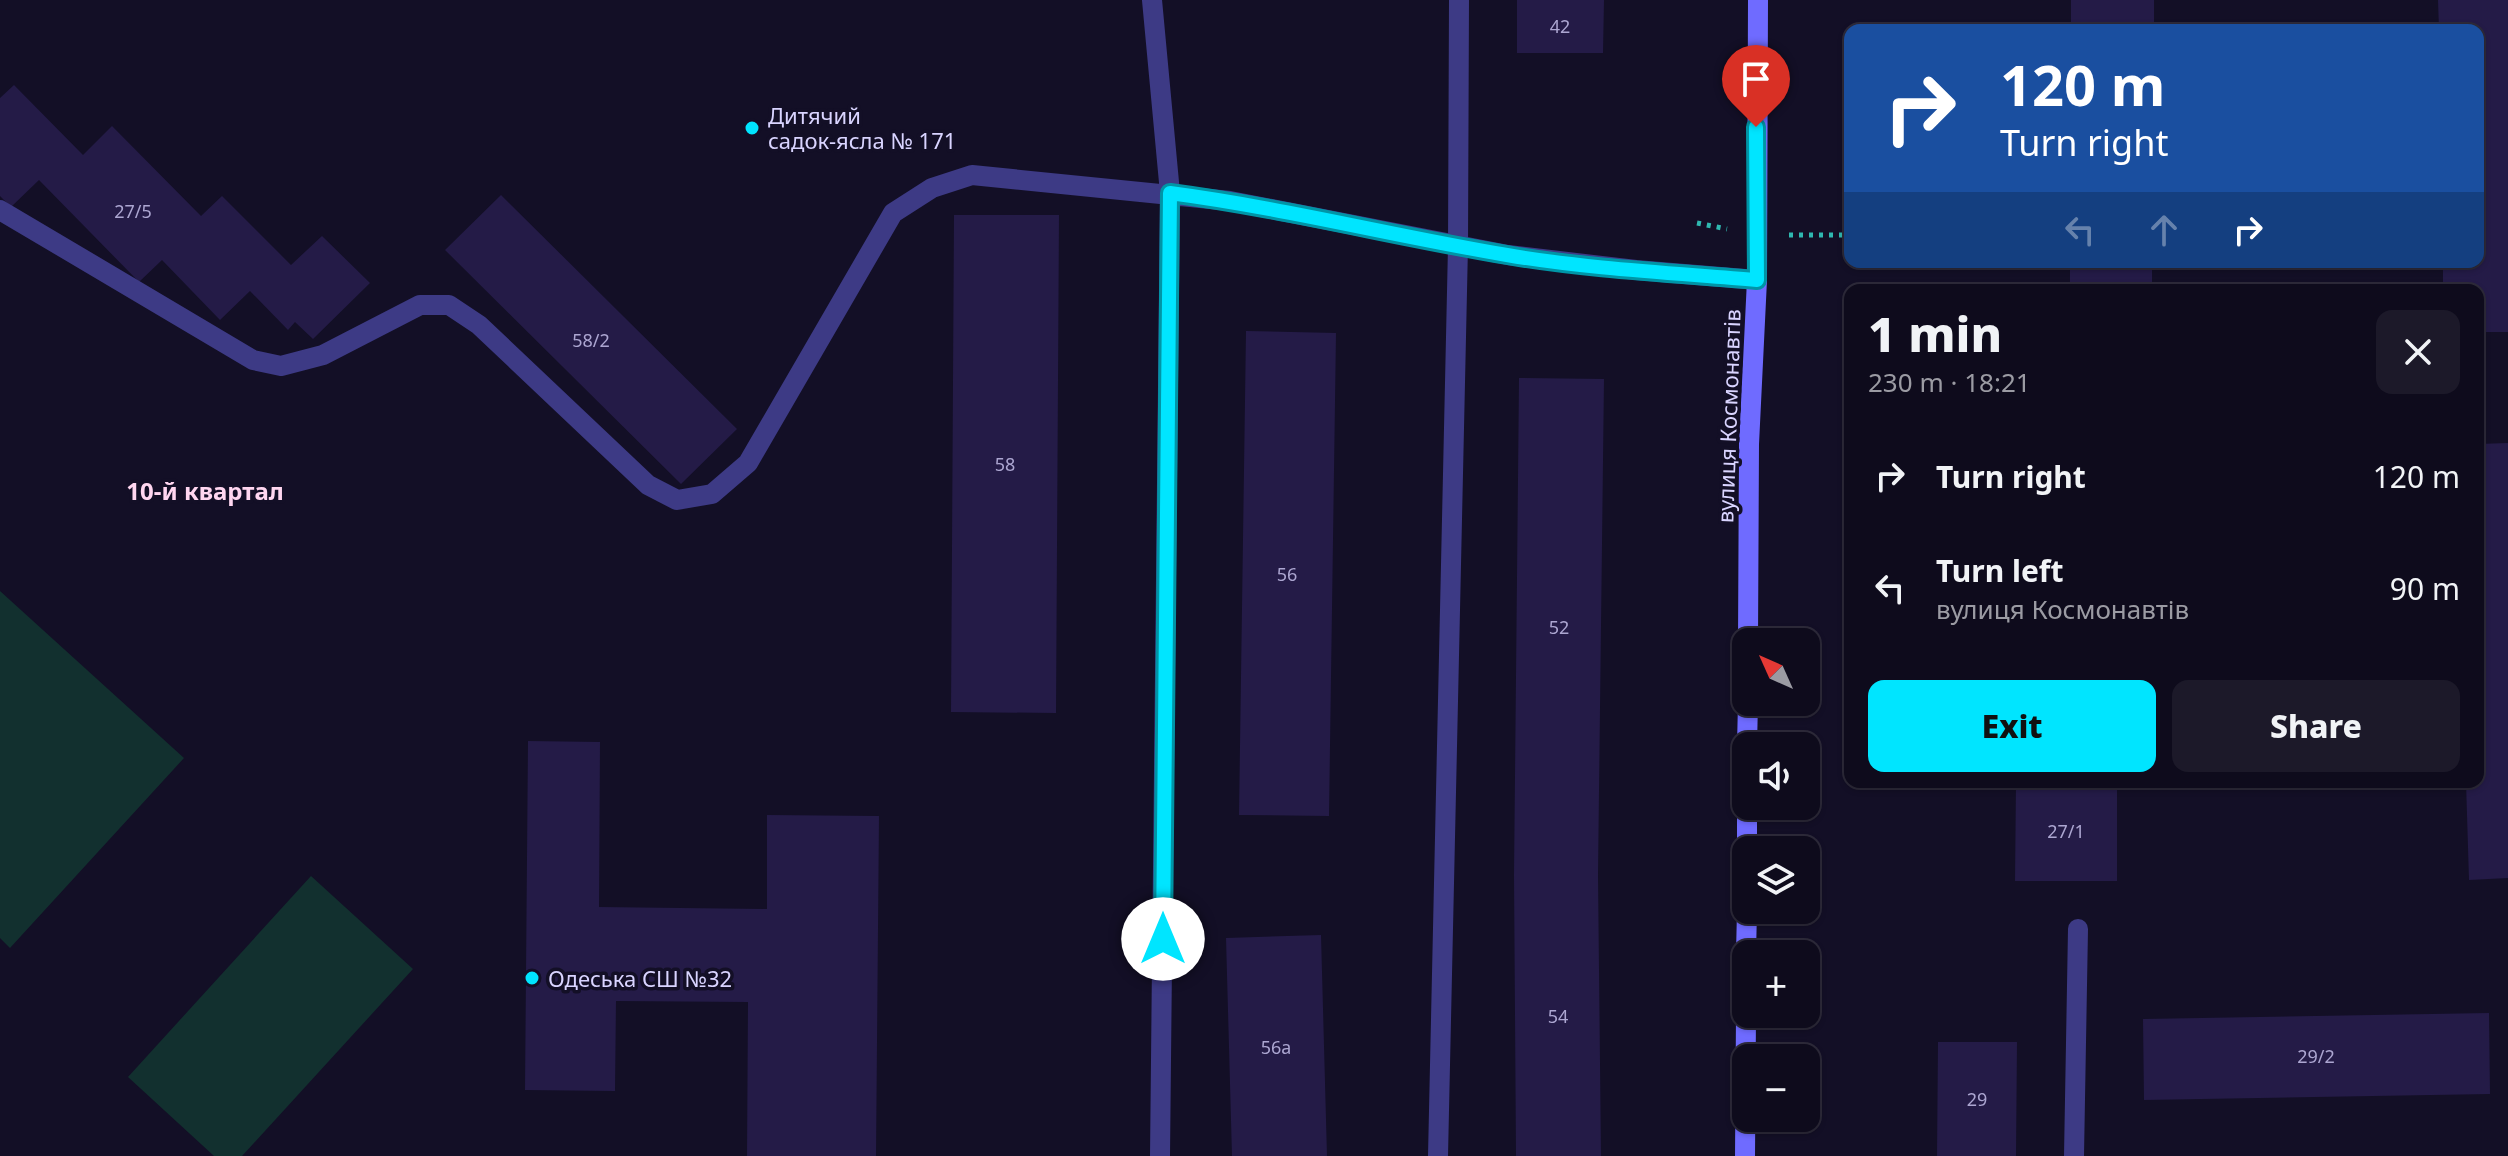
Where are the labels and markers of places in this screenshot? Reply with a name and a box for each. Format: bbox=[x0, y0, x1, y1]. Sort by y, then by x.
pin bbox=[1722, 45, 1790, 127]
place label: Дитячий садок-ясла № 171 bbox=[768, 100, 956, 155]
marker: Дитячий садок-ясла № 171 bbox=[743, 119, 761, 137]
place label: Одеська СШ №32 bbox=[548, 963, 732, 993]
marker: Одеська СШ №32 bbox=[523, 969, 541, 987]

